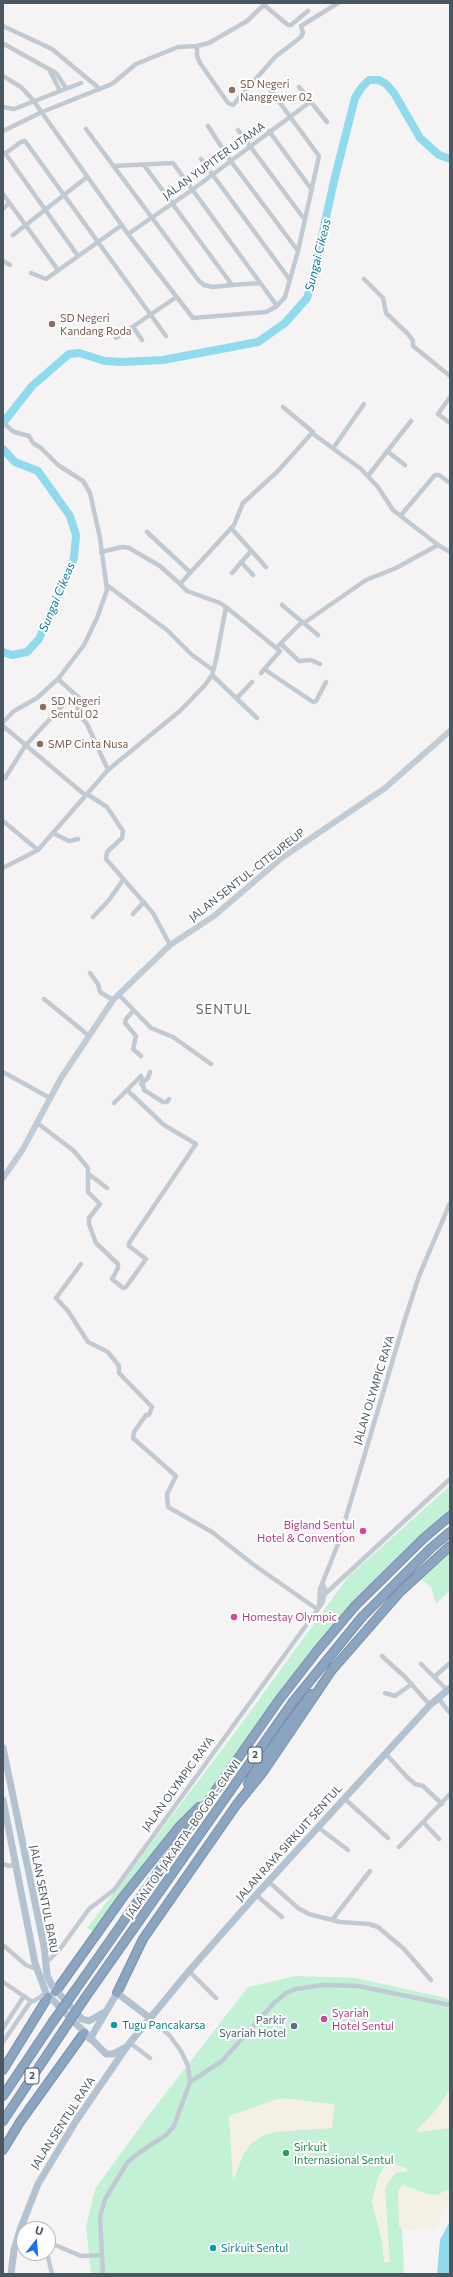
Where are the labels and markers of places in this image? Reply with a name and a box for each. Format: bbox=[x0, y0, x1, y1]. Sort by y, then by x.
place label: SD Negeri Nanggewer 02 bbox=[240, 77, 312, 103]
marker: SD Negeri Nanggewer 02 bbox=[227, 85, 237, 95]
place label: SD Negeri Kandang Roda bbox=[60, 311, 132, 337]
marker: SD Negeri Kandang Roda bbox=[47, 319, 57, 329]
place label: SD Negeri Sentul 02 bbox=[51, 694, 101, 720]
marker: SD Negeri Sentul 02 bbox=[38, 702, 48, 712]
place label: SMP Cinta Nusa bbox=[48, 737, 128, 751]
marker: SMP Cinta Nusa bbox=[35, 739, 45, 749]
place label: Bigland Sentul Hotel & Convention bbox=[257, 1518, 355, 1544]
marker: Bigland Sentul Hotel & Convention bbox=[358, 1526, 368, 1536]
place label: Homestay Olympic bbox=[242, 1610, 337, 1624]
marker: Homestay Olympic bbox=[229, 1612, 239, 1622]
place label: Syariah Hotel Sentul bbox=[332, 2006, 394, 2032]
place label: Parkir Syariah Hotel bbox=[219, 2013, 286, 2039]
marker: Syariah Hotel Sentul bbox=[319, 2014, 329, 2024]
place label: Tugu Pancakarsa bbox=[122, 2018, 205, 2032]
marker: Tugu Pancakarsa bbox=[109, 2020, 119, 2030]
marker: Parkir Syariah Hotel bbox=[289, 2021, 299, 2031]
place label: Sirkuit Internasional Sentul bbox=[294, 2140, 393, 2166]
marker: Sirkuit Internasional Sentul bbox=[281, 2148, 291, 2158]
place label: Sirkuit Sentul bbox=[221, 2241, 288, 2255]
marker: Sirkuit Sentul bbox=[208, 2243, 218, 2253]

